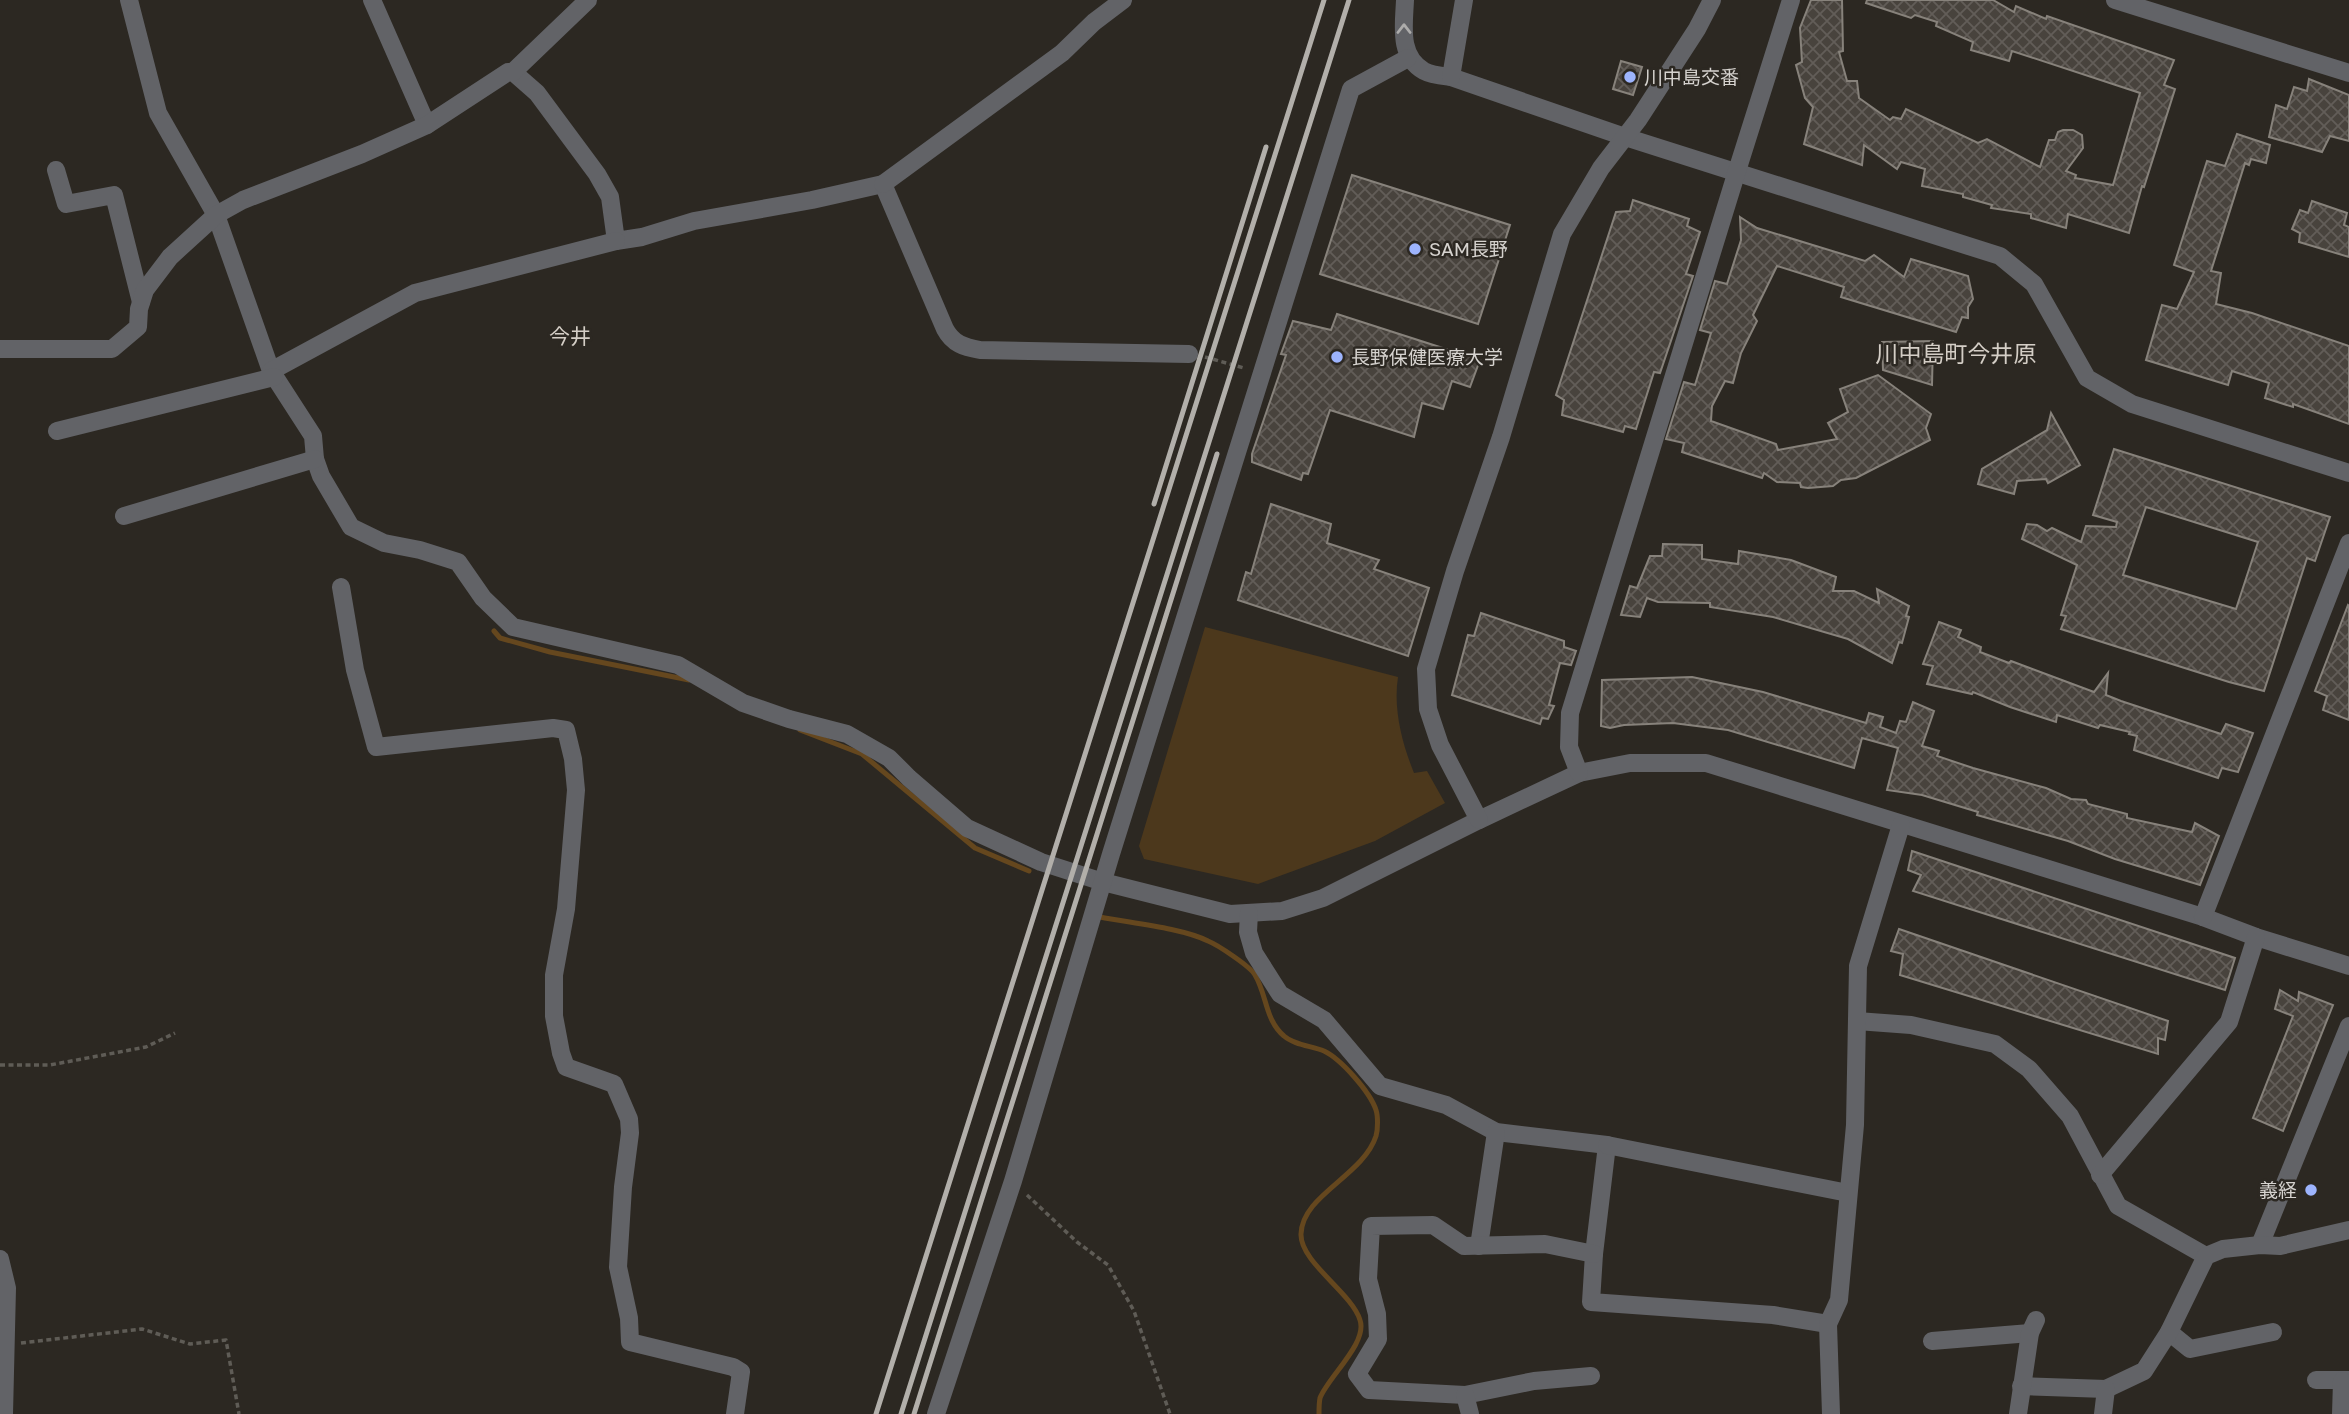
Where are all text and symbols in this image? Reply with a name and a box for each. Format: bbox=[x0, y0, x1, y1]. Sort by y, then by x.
one-way arrow bbox=[1396, 23, 1412, 34]
place label: 川中島交番 bbox=[1644, 65, 1739, 88]
marker: 川中島交番 bbox=[1622, 69, 1638, 85]
place label: SAM長野 bbox=[1429, 237, 1508, 260]
marker: SAM長野 bbox=[1407, 241, 1423, 257]
district label: 今井 bbox=[549, 323, 591, 349]
district label: 川中島町今井原 bbox=[1876, 339, 2037, 367]
place label: 長野保健医療大学 bbox=[1351, 345, 1503, 368]
marker: 長野保健医療大学 bbox=[1329, 349, 1345, 365]
place label: 義経 bbox=[2259, 1178, 2297, 1201]
marker: 義経 bbox=[2303, 1182, 2319, 1198]

